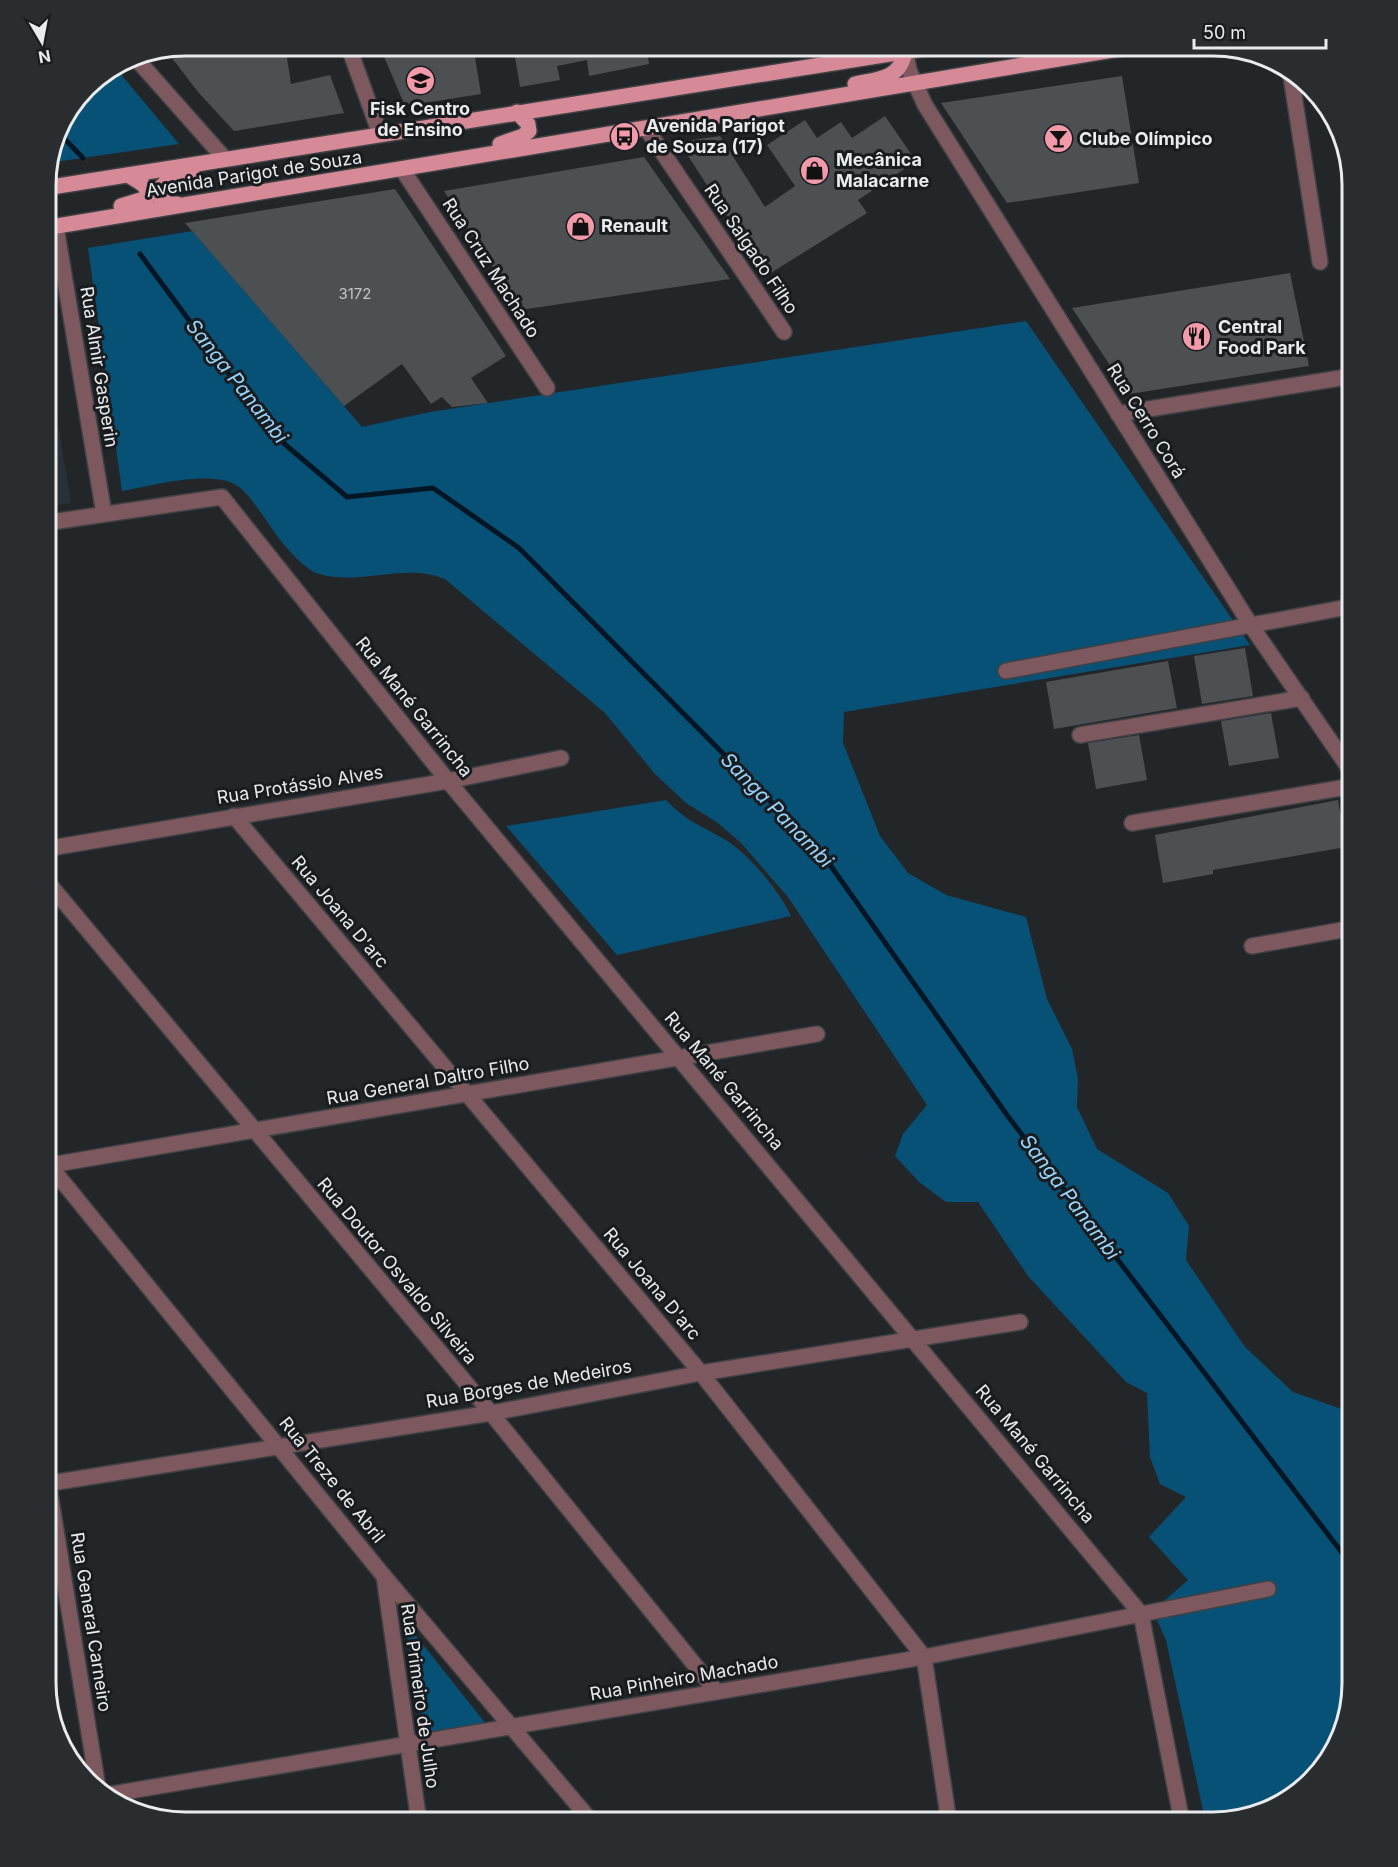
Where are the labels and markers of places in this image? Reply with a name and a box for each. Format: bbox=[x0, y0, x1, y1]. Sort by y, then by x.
school or university icon: Fisk Centro de Ensino bbox=[404, 64, 436, 96]
place label: Fisk Centro de Ensino bbox=[370, 98, 470, 140]
place label: Avenida Parigot de Souza (17) bbox=[646, 115, 785, 157]
bus stop icon: Avenida Parigot de Souza (17) bbox=[609, 120, 641, 152]
bar icon: Clube Olímpico bbox=[1042, 123, 1074, 155]
place label: Clube Olímpico bbox=[1079, 128, 1213, 149]
place label: Mecânica Malacarne bbox=[836, 149, 929, 191]
shop icon: Mecânica Malacarne bbox=[799, 154, 831, 186]
shop icon: Renault bbox=[564, 210, 596, 242]
place label: Renault bbox=[601, 215, 668, 236]
place label: Central Food Park bbox=[1218, 316, 1306, 358]
restaurant icon: Central Food Park bbox=[1181, 321, 1213, 353]

